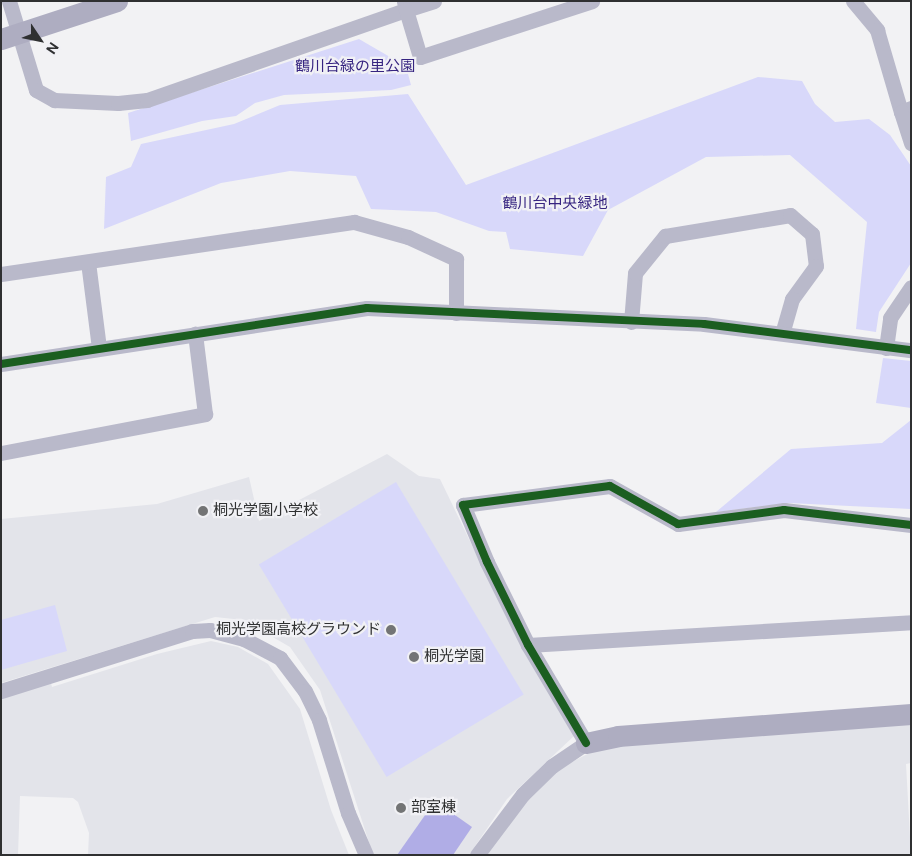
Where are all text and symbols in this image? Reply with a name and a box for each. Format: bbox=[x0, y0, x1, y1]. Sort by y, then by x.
north arrow bbox=[15, 15, 65, 65]
text: N bbox=[42, 39, 63, 58]
park label: 鶴川台緑の里公園 bbox=[295, 58, 415, 76]
park label: 鶴川台中央緑地 bbox=[503, 195, 607, 213]
place label: 桐光学園小学校 bbox=[213, 502, 318, 520]
marker: 桐光学園小学校 bbox=[197, 505, 209, 517]
place label: 桐光学園高校グラウンド bbox=[216, 621, 381, 639]
marker: 桐光学園高校グラウンド bbox=[385, 624, 397, 636]
place label: 桐光学園 bbox=[424, 648, 484, 666]
marker: 桐光学園 bbox=[408, 651, 420, 663]
place label: 部室棟 bbox=[411, 799, 456, 817]
marker: 部室棟 bbox=[395, 802, 407, 814]

